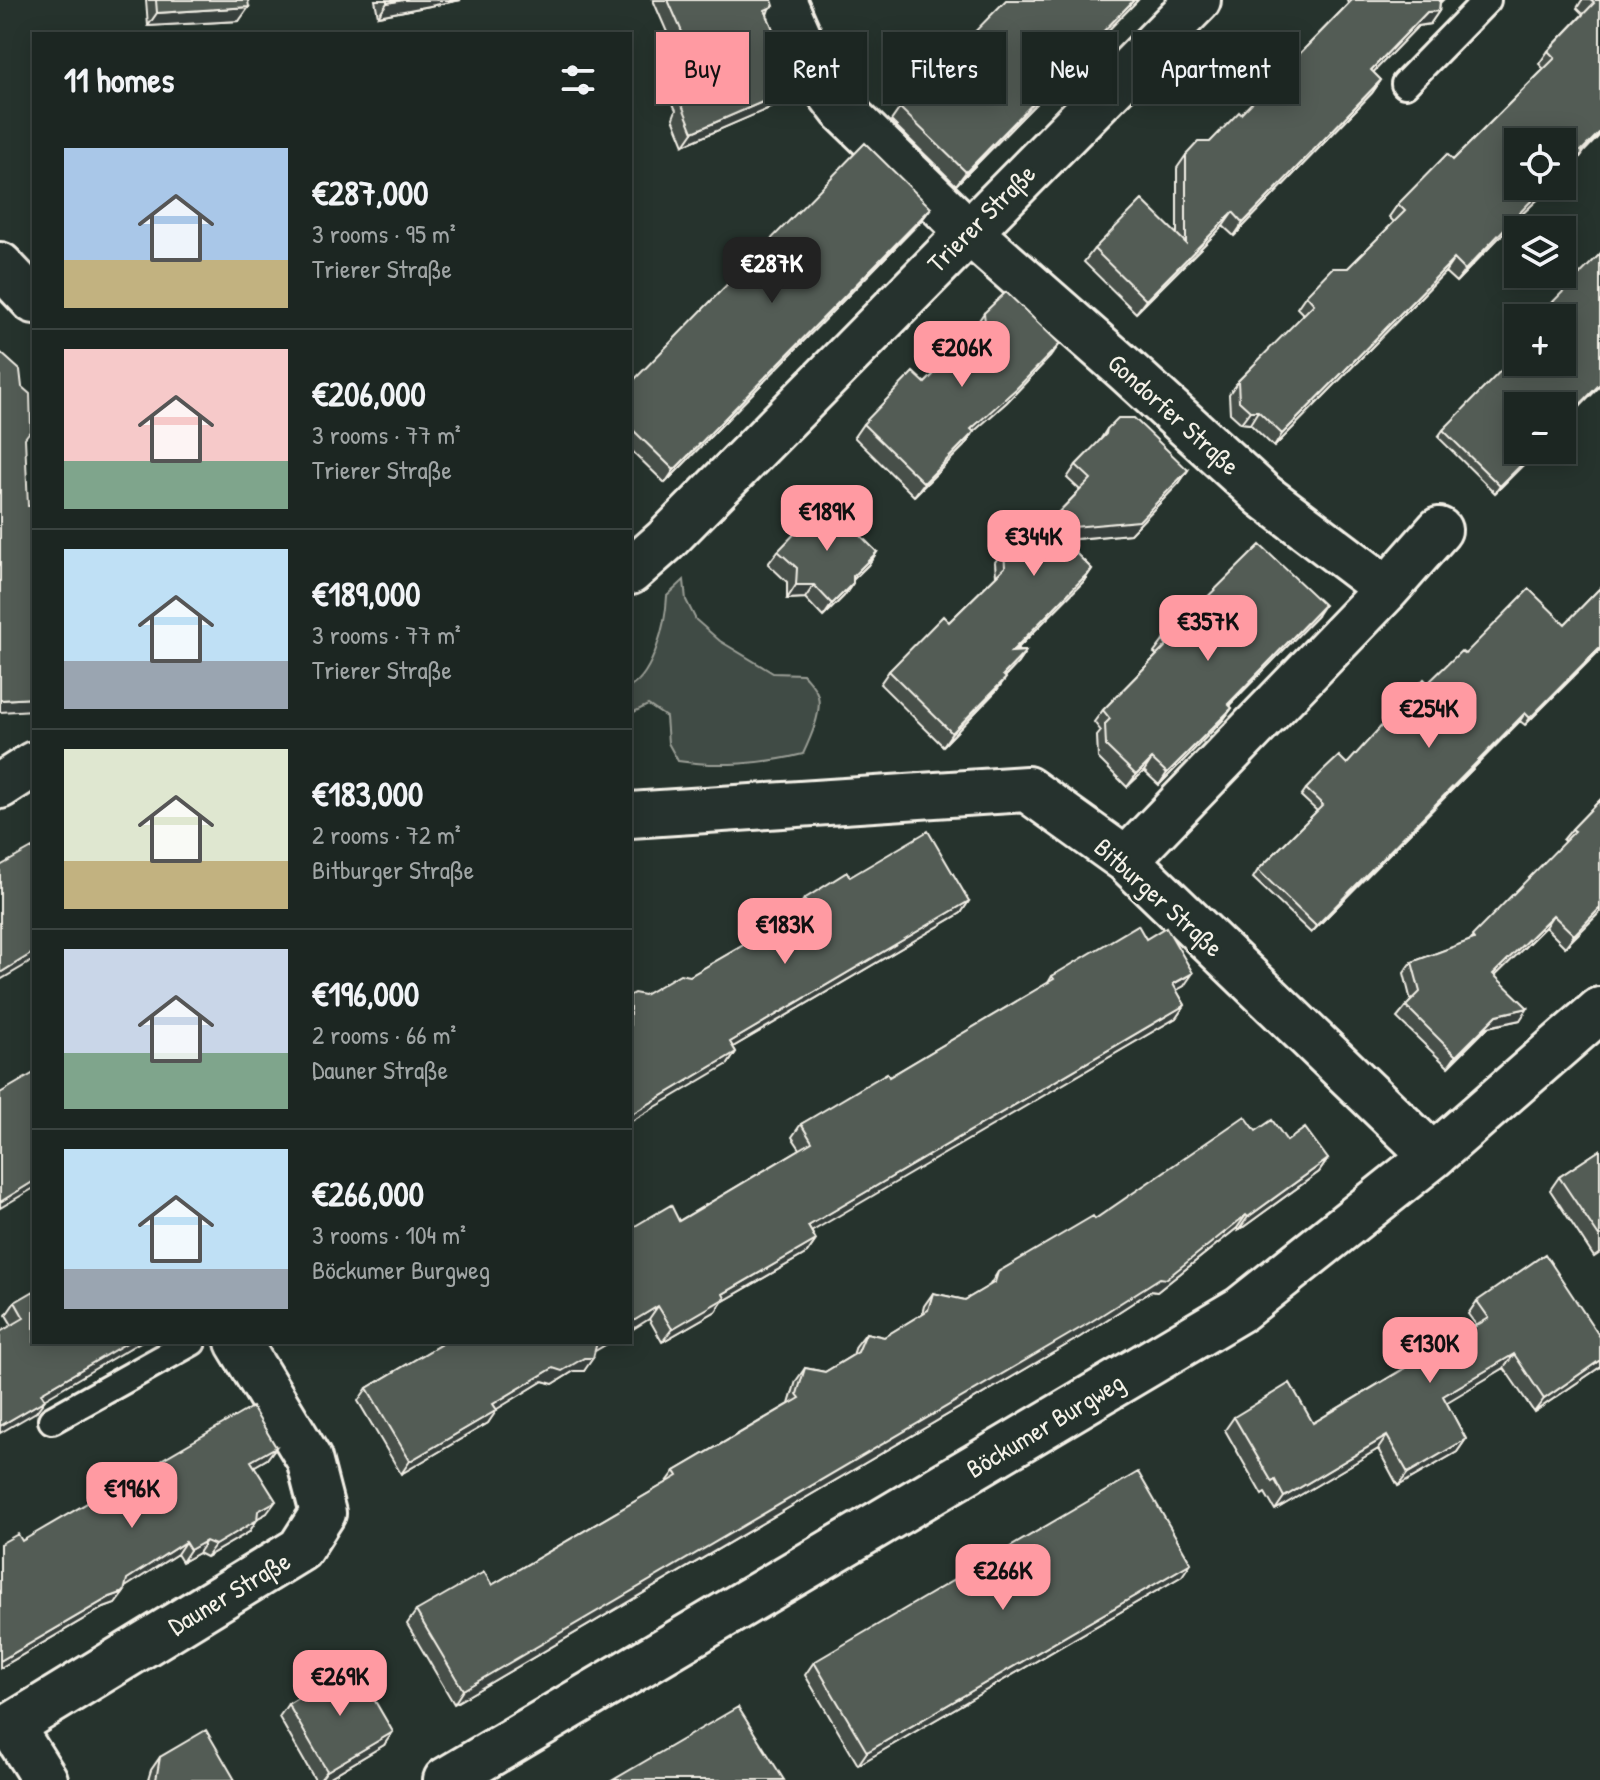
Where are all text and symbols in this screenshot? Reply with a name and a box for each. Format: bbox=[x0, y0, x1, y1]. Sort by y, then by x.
chip: Buy bbox=[656, 32, 749, 104]
chip: Rent bbox=[765, 32, 867, 104]
chip: Filters bbox=[883, 32, 1006, 104]
chip: New bbox=[1022, 32, 1117, 104]
chip: Apartment bbox=[1133, 32, 1299, 104]
text: 11 homes bbox=[64, 57, 174, 103]
icon: filters bbox=[556, 58, 600, 102]
map controls bbox=[1504, 128, 1576, 464]
button: locate bbox=[1504, 128, 1576, 200]
street label: Trierer Straße bbox=[919, 156, 1043, 280]
text: €287,000 bbox=[312, 170, 428, 216]
icon: home bbox=[128, 180, 224, 276]
text: 3 rooms · 95 m² bbox=[312, 216, 456, 251]
button: layers bbox=[1504, 216, 1576, 288]
pin: €287K bbox=[716, 237, 828, 305]
text: €287K bbox=[741, 245, 803, 280]
text: Trierer Straße bbox=[312, 251, 452, 286]
button: + bbox=[1504, 304, 1576, 376]
pin: €206K bbox=[906, 321, 1018, 389]
text: €206K bbox=[932, 329, 992, 364]
street label: Gondorfer Straße bbox=[1101, 345, 1247, 483]
text: €206,000 bbox=[312, 371, 426, 417]
icon: home bbox=[128, 381, 224, 477]
button: − bbox=[1504, 392, 1576, 464]
text: 3 rooms · 77 m² bbox=[312, 417, 461, 452]
text: Trierer Straße bbox=[312, 452, 452, 487]
pin: €189K bbox=[771, 485, 883, 553]
text: €189K bbox=[799, 493, 855, 528]
pin: €344K bbox=[978, 510, 1090, 578]
text: €344K bbox=[1005, 518, 1063, 553]
text: €189,000 bbox=[312, 571, 420, 617]
icon: home bbox=[128, 581, 224, 677]
pin: €357K bbox=[1152, 595, 1264, 663]
text: €357K bbox=[1177, 603, 1239, 638]
text: 3 rooms · 77 m² bbox=[312, 617, 461, 652]
text: Trierer Straße bbox=[312, 652, 452, 687]
pin: €254K bbox=[1373, 682, 1485, 750]
text: €254K bbox=[1399, 690, 1459, 725]
text: €183,000 bbox=[312, 771, 423, 817]
icon: home bbox=[128, 781, 224, 877]
text: 2 rooms · 72 m² bbox=[312, 817, 461, 852]
street label: Bitburger Straße bbox=[1087, 830, 1231, 964]
text: Bitburger Straße bbox=[312, 852, 474, 887]
pin: €183K bbox=[729, 898, 841, 966]
text: €183K bbox=[756, 906, 814, 941]
text: €196,000 bbox=[312, 971, 419, 1017]
icon: home bbox=[128, 981, 224, 1077]
text: 2 rooms · 66 m² bbox=[312, 1017, 456, 1052]
text: Dauner Straße bbox=[312, 1052, 448, 1087]
text: €266,000 bbox=[312, 1171, 424, 1217]
icon: home bbox=[128, 1181, 224, 1277]
text: 3 rooms · 104 m² bbox=[312, 1217, 466, 1252]
text: Böckumer Burgweg bbox=[312, 1252, 490, 1287]
pin: €130K bbox=[1374, 1317, 1486, 1385]
text: €130K bbox=[1401, 1325, 1459, 1360]
street label: Böckumer Burgweg bbox=[960, 1364, 1130, 1486]
pin: €196K bbox=[76, 1462, 188, 1530]
text: €196K bbox=[104, 1470, 160, 1505]
street label: Dauner Straße bbox=[162, 1543, 296, 1643]
pin: €266K bbox=[947, 1544, 1059, 1612]
text: €266K bbox=[973, 1552, 1033, 1587]
pin: €269K bbox=[284, 1650, 396, 1718]
text: €269K bbox=[311, 1658, 369, 1693]

